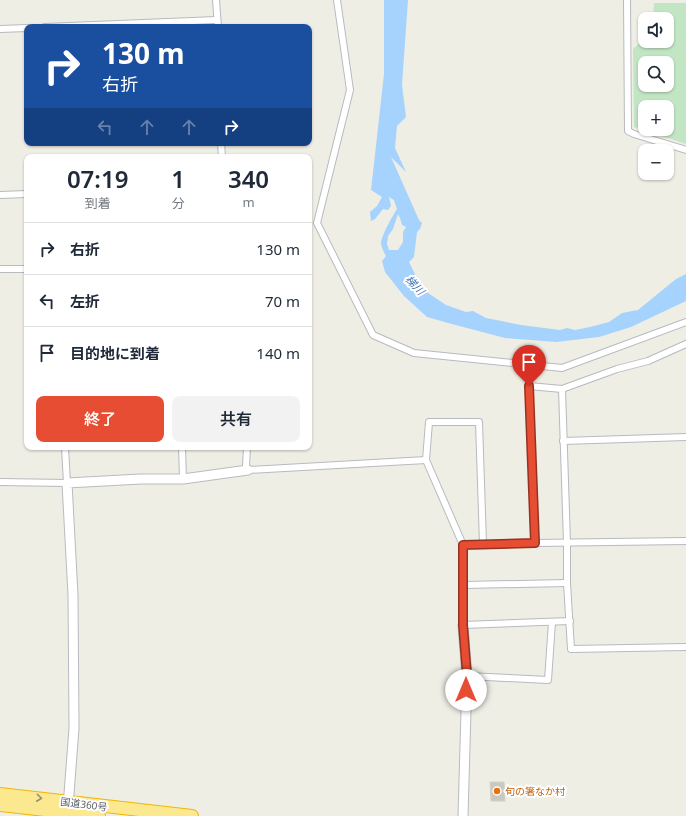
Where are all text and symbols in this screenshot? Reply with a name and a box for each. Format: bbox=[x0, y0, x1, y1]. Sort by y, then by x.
map controls bbox=[638, 12, 674, 180]
button: sound bbox=[638, 12, 674, 48]
text: 130 m bbox=[102, 34, 185, 72]
icon: right bbox=[36, 40, 88, 92]
button: search bbox=[638, 56, 674, 92]
text: 右折 bbox=[102, 72, 138, 96]
button: + bbox=[638, 100, 674, 136]
icon: left bbox=[94, 116, 116, 138]
icon: ahead bbox=[136, 116, 158, 138]
icon: ahead bbox=[178, 116, 200, 138]
icon: right bbox=[220, 116, 242, 138]
button: − bbox=[638, 144, 674, 180]
text: 07:19 bbox=[67, 162, 128, 195]
text: 1 bbox=[171, 162, 185, 195]
text: 340 bbox=[228, 162, 269, 195]
text: m bbox=[242, 193, 255, 211]
text: 到着 bbox=[85, 194, 111, 212]
text: 分 bbox=[172, 194, 185, 212]
icon: right bbox=[36, 238, 58, 260]
text: 右折 bbox=[70, 239, 100, 259]
text: 130 m bbox=[256, 239, 300, 259]
water label: 梯川 bbox=[402, 271, 429, 299]
icon: left bbox=[36, 290, 58, 312]
text: 左折 bbox=[70, 291, 100, 311]
text: 70 m bbox=[265, 291, 300, 311]
icon: arrive bbox=[36, 342, 58, 364]
text: 目的地に到着 bbox=[70, 343, 160, 363]
text: 140 m bbox=[256, 343, 300, 363]
pin bbox=[512, 345, 546, 386]
icon: arrive bbox=[518, 351, 540, 373]
button: 終了 bbox=[36, 396, 164, 442]
button: 共有 bbox=[172, 396, 300, 442]
position arrow bbox=[445, 669, 487, 711]
place label: 旬の箸なか村 bbox=[505, 784, 565, 798]
marker: 旬の箸なか村 bbox=[492, 786, 502, 796]
one-way arrow bbox=[36, 794, 42, 803]
street label: 国道360号 bbox=[60, 794, 108, 814]

